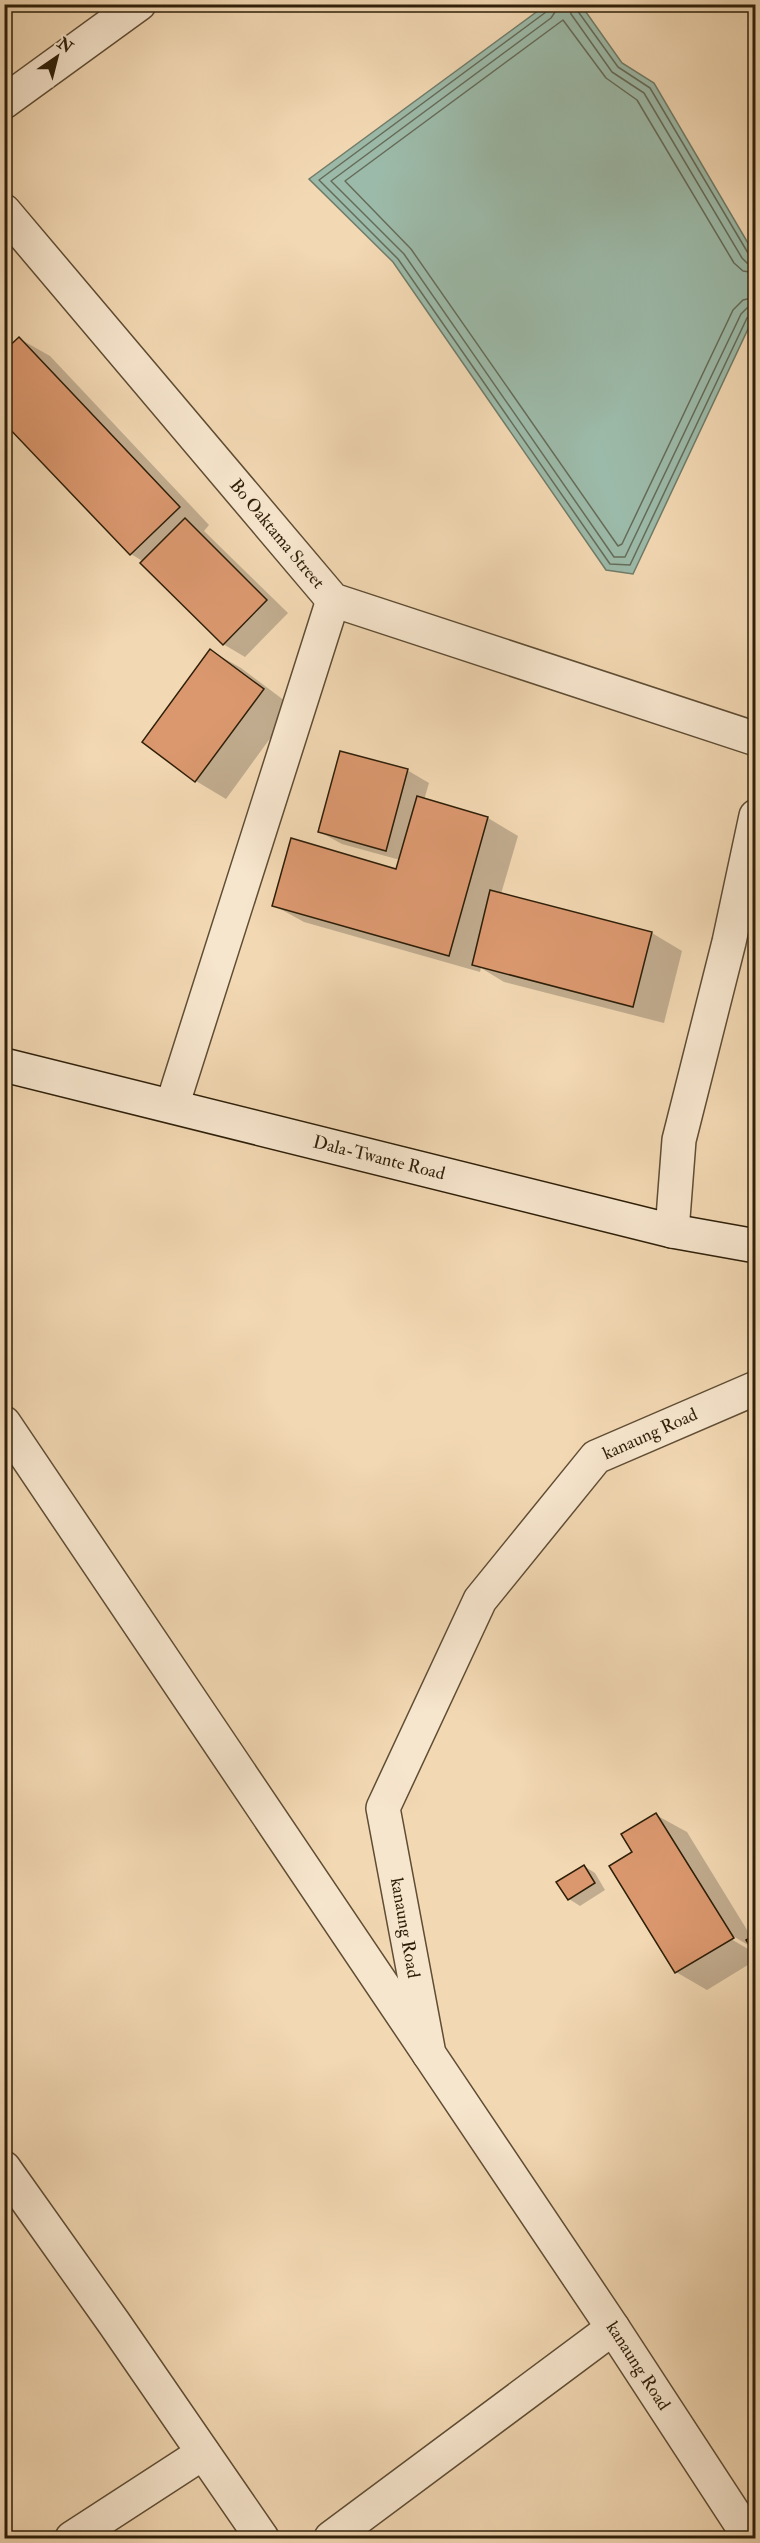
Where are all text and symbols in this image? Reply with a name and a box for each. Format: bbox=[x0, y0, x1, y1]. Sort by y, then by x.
north arrow bbox=[27, 27, 87, 87]
text: N bbox=[53, 33, 77, 58]
street label: Bo Oaktama Street bbox=[224, 474, 330, 594]
street label: Dala-Twante Road bbox=[311, 1130, 448, 1186]
street label: kanaung Road bbox=[599, 1403, 701, 1465]
street label: kanaung Road bbox=[385, 1876, 425, 1980]
street label: kanaung Road bbox=[601, 2317, 675, 2415]

